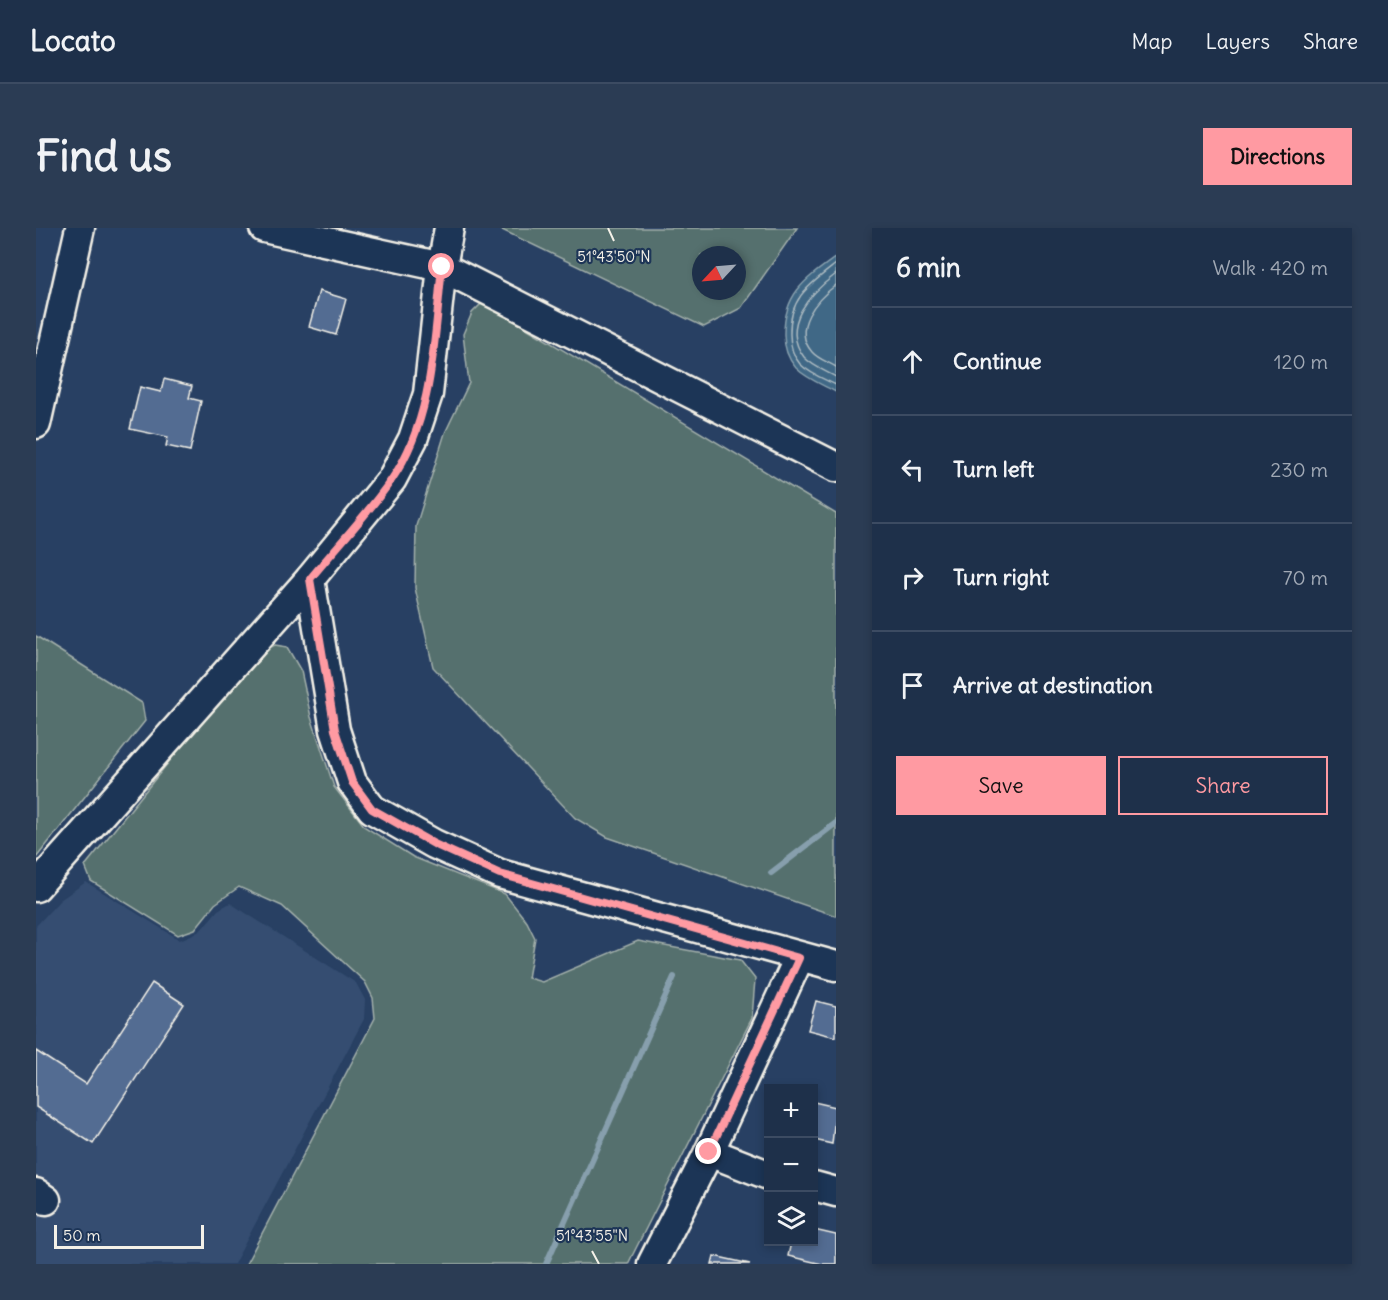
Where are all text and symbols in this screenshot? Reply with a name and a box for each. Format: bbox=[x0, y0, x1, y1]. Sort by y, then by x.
text: Locato bbox=[30, 23, 116, 59]
text: Map bbox=[1132, 28, 1172, 55]
text: Layers bbox=[1205, 28, 1270, 55]
text: Share bbox=[1303, 28, 1358, 55]
button: Directions bbox=[1203, 128, 1352, 185]
text: Find us bbox=[36, 130, 172, 182]
north arrow bbox=[692, 246, 746, 300]
text: 51°43'50"N bbox=[577, 247, 651, 266]
text: 6 min bbox=[896, 251, 961, 284]
route start bbox=[428, 253, 454, 279]
text: Walk · 420 m bbox=[1212, 255, 1328, 280]
icon: ahead bbox=[896, 345, 929, 378]
text: Continue bbox=[953, 347, 1042, 375]
text: 120 m bbox=[1274, 349, 1328, 374]
icon: left bbox=[896, 453, 929, 486]
text: Turn left bbox=[953, 455, 1034, 483]
text: 230 m bbox=[1270, 457, 1328, 482]
icon: right bbox=[896, 561, 929, 594]
text: Turn right bbox=[953, 563, 1049, 591]
text: 70 m bbox=[1283, 565, 1328, 590]
icon: arrive bbox=[896, 669, 929, 702]
text: Arrive at destination bbox=[953, 671, 1153, 699]
button: Save bbox=[896, 756, 1106, 815]
button: Share bbox=[1118, 756, 1328, 815]
map controls bbox=[764, 1084, 818, 1246]
button: + bbox=[764, 1084, 818, 1138]
route end bbox=[695, 1138, 721, 1164]
button: − bbox=[764, 1138, 818, 1192]
button: layers bbox=[764, 1192, 818, 1246]
scale bar bbox=[54, 1222, 204, 1250]
text: 50 m bbox=[63, 1225, 101, 1245]
text: 51°43'55"N bbox=[556, 1226, 628, 1245]

